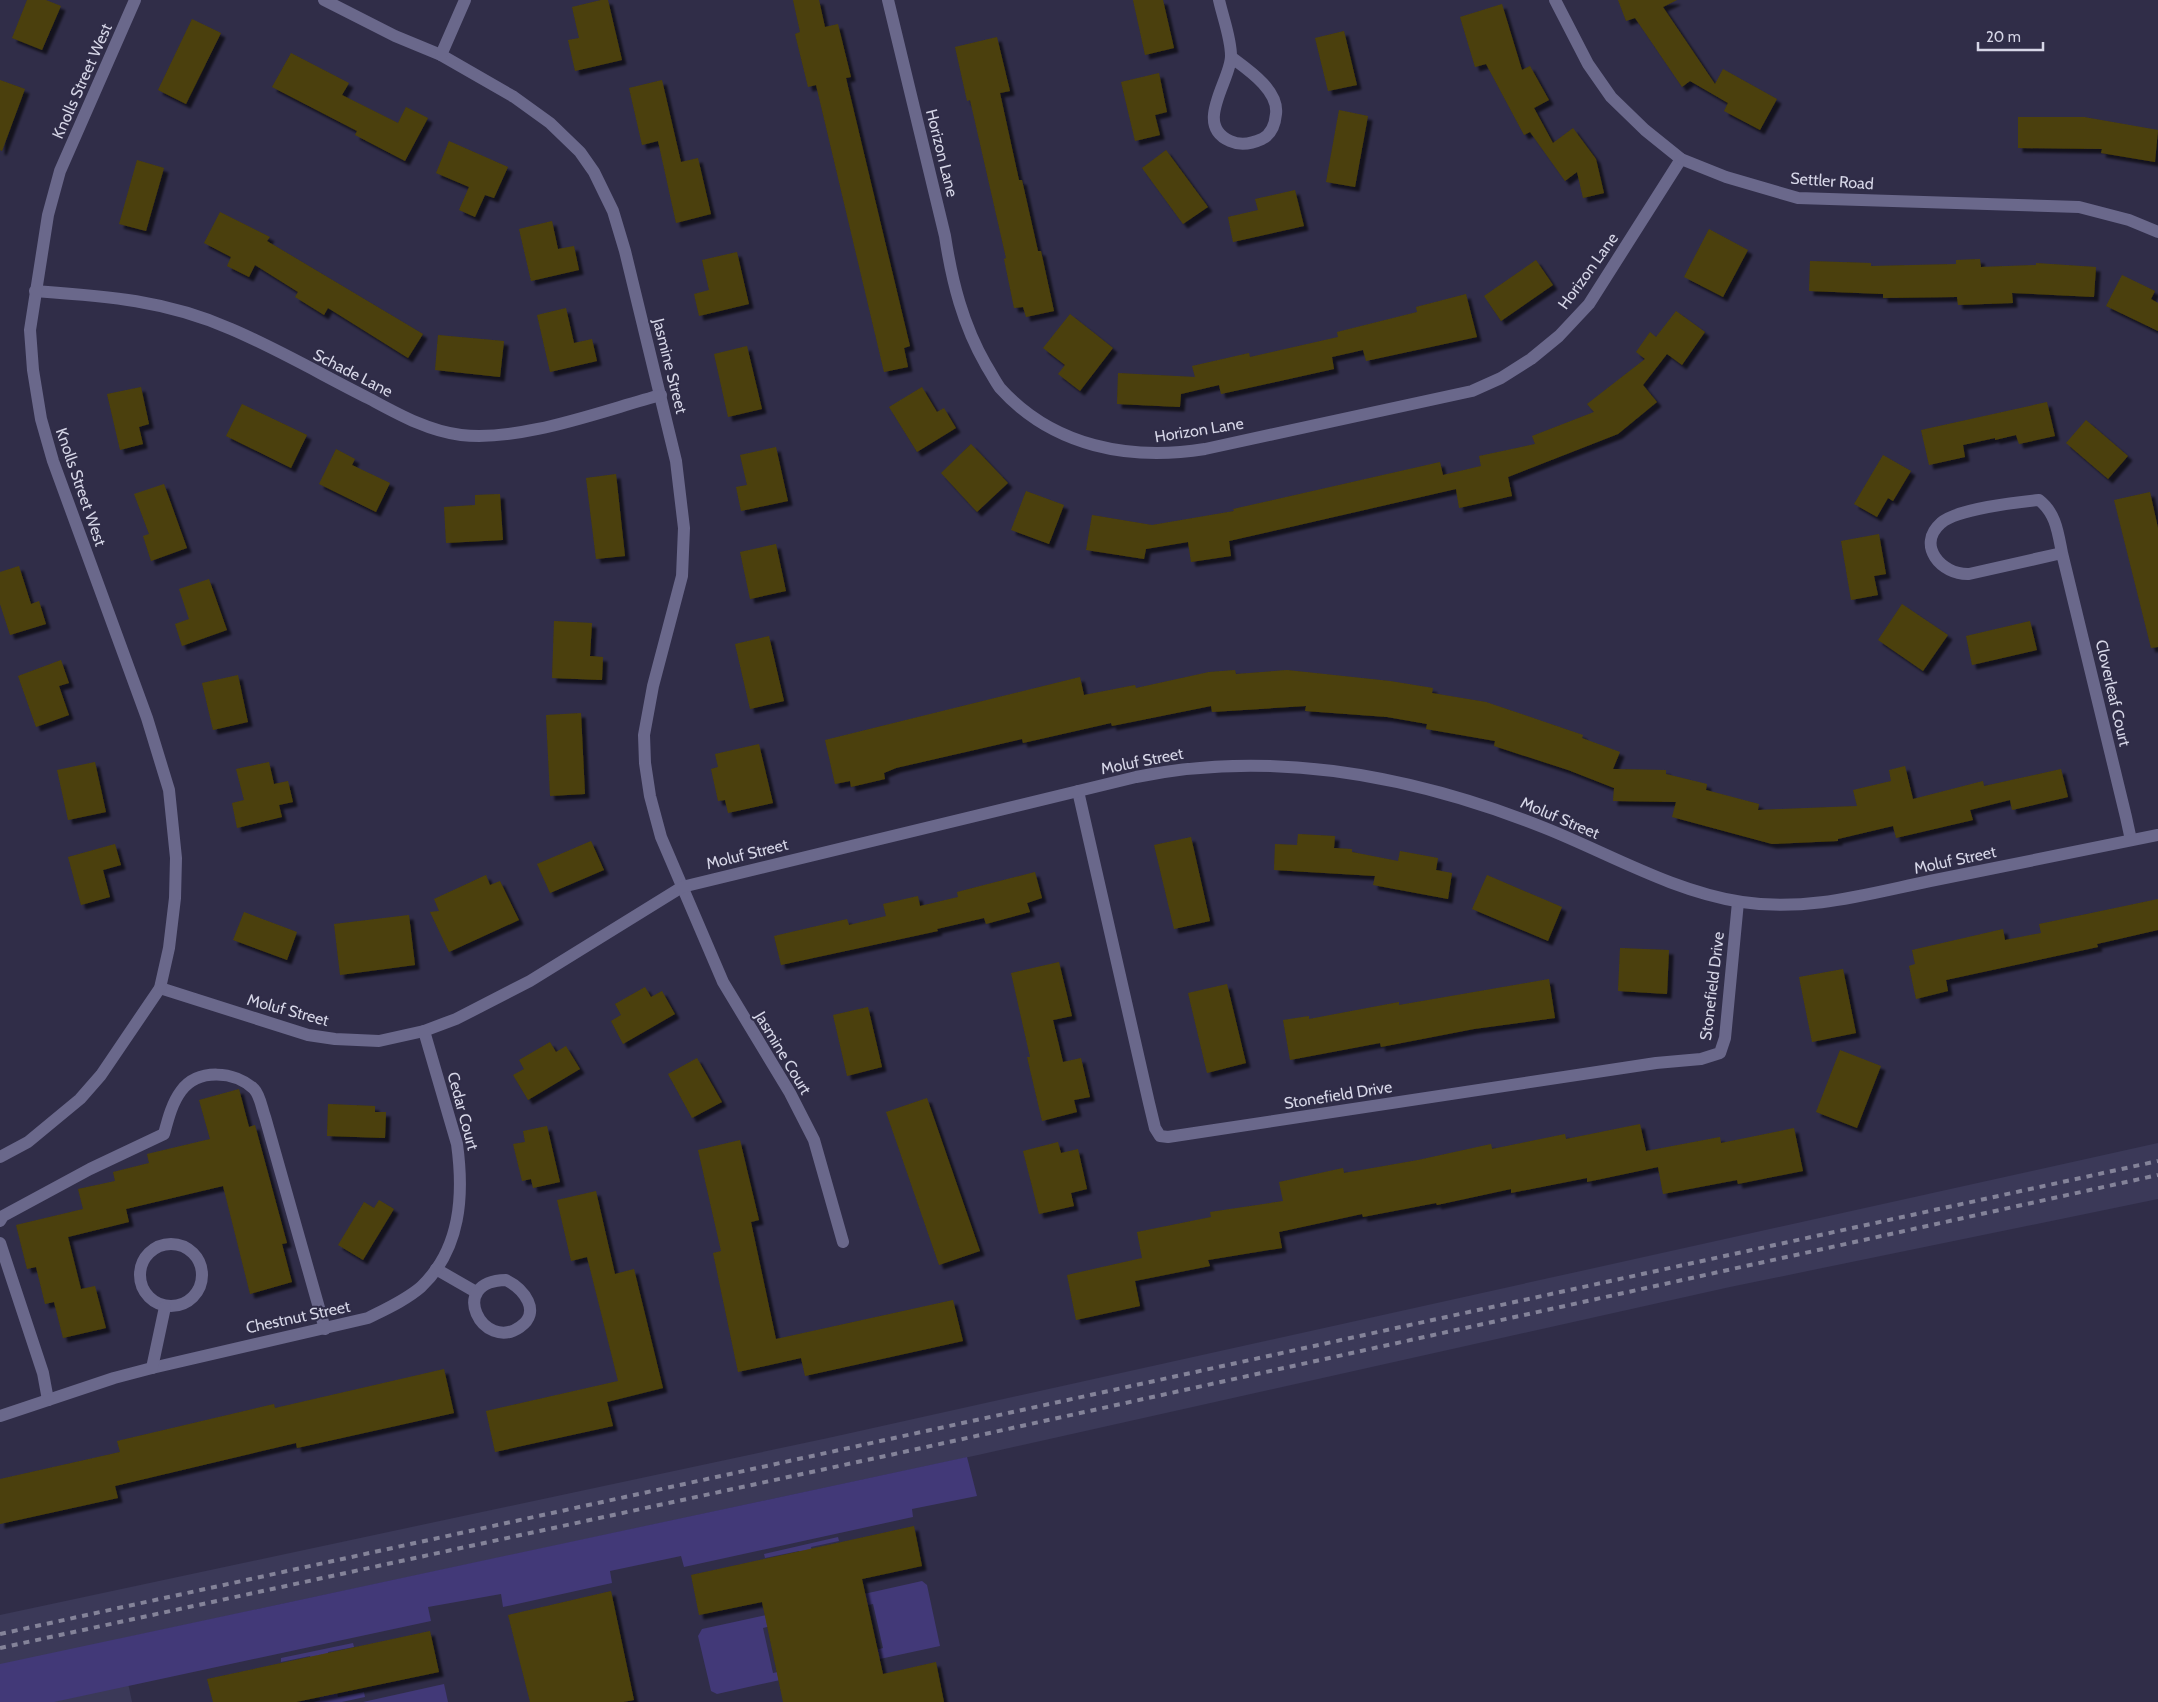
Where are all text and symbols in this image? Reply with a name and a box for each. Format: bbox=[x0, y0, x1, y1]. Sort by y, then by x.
street label: Knolls Street West bbox=[48, 20, 116, 142]
scale bar bbox=[1978, 20, 2043, 52]
text: 20 m bbox=[1986, 28, 2021, 46]
street label: Horizon Lane bbox=[922, 107, 962, 199]
street label: Settler Road bbox=[1790, 169, 1874, 193]
street label: Horizon Lane bbox=[1554, 229, 1622, 313]
street label: Jasmine Street bbox=[649, 315, 691, 416]
street label: Schade Lane bbox=[310, 345, 396, 401]
street label: Horizon Lane bbox=[1153, 414, 1245, 446]
street label: Knolls Street West bbox=[52, 425, 110, 549]
street label: Cloverleaf Court bbox=[2092, 638, 2135, 749]
street label: Moluf Street bbox=[1099, 744, 1186, 778]
street label: Moluf Street bbox=[1518, 793, 1603, 843]
street label: Moluf Street bbox=[704, 835, 791, 873]
street label: Moluf Street bbox=[1912, 842, 1999, 878]
street label: Stonefield Drive bbox=[1696, 931, 1728, 1041]
street label: Moluf Street bbox=[245, 990, 332, 1030]
street label: Jasmine Court bbox=[750, 1007, 816, 1099]
street label: Cedar Court bbox=[443, 1070, 483, 1153]
street label: Stonefield Drive bbox=[1283, 1077, 1393, 1113]
street label: Chestnut Street bbox=[244, 1297, 352, 1337]

